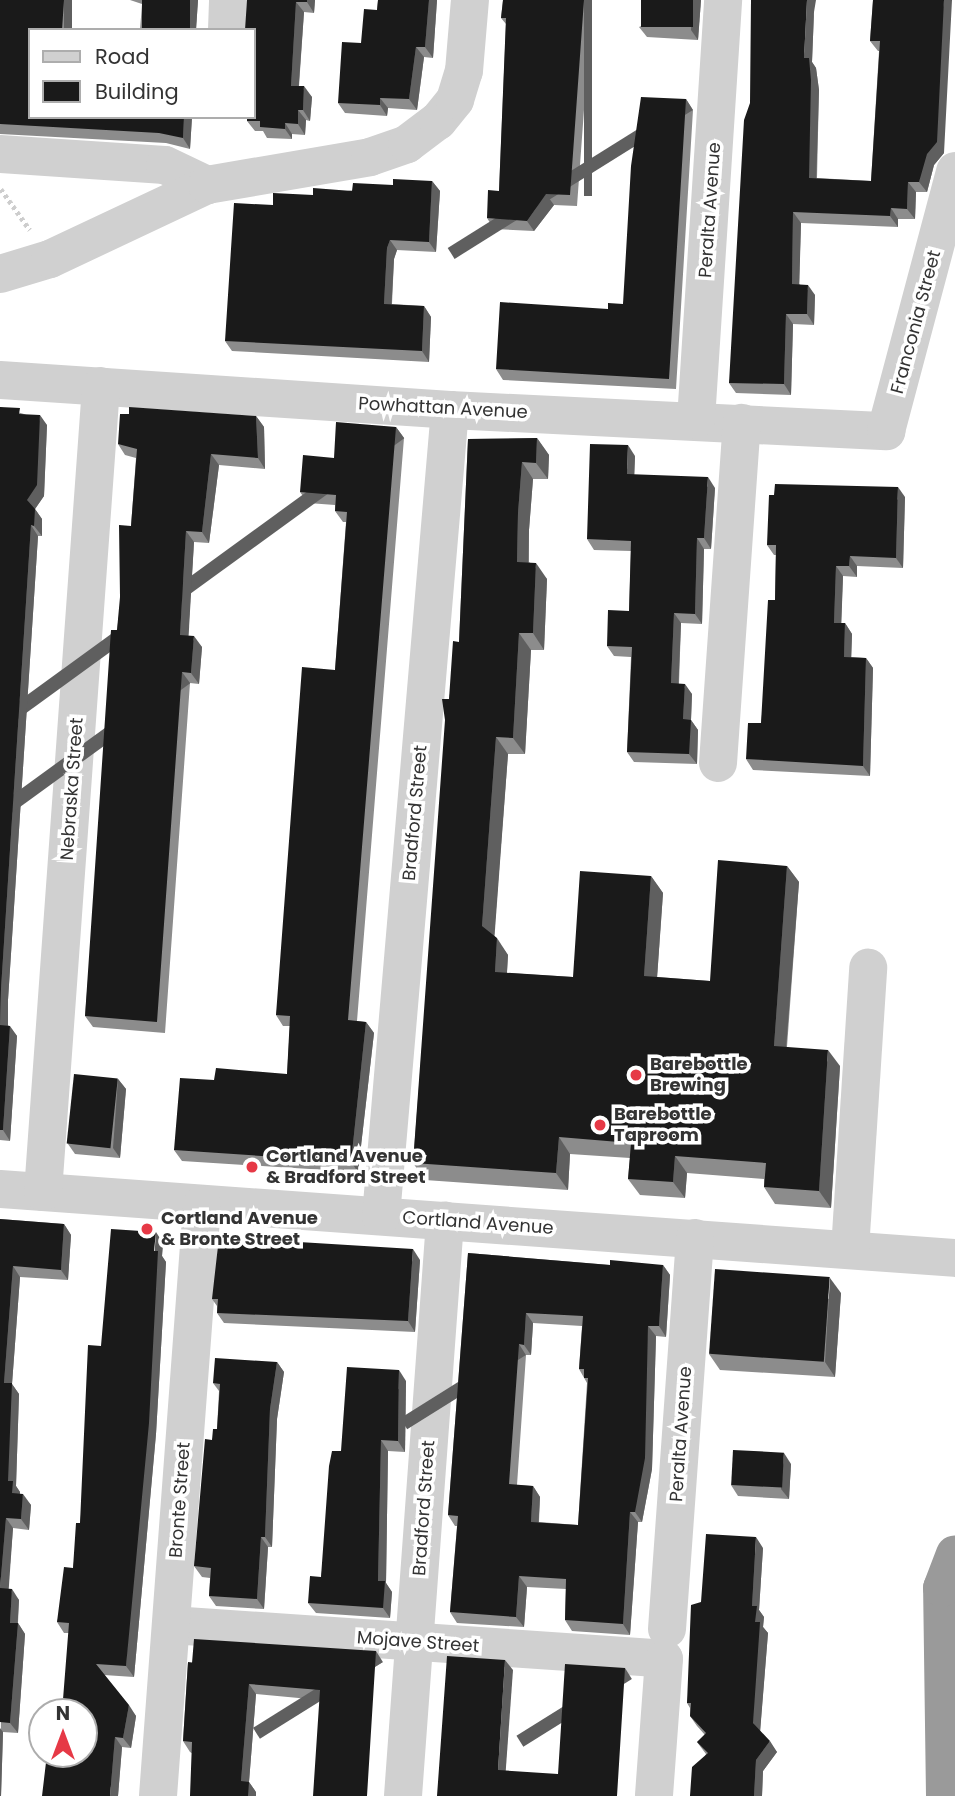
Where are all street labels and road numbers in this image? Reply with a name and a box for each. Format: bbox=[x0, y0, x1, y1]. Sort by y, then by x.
street label: Peralta Avenue bbox=[694, 141, 726, 279]
street label: Franconia Street bbox=[886, 248, 946, 396]
street label: Powhattan Avenue bbox=[358, 393, 528, 423]
street label: Nebraska Street bbox=[56, 717, 88, 861]
street label: Bradford Street bbox=[398, 744, 432, 882]
street label: Cortland Avenue bbox=[402, 1207, 554, 1239]
street label: Peralta Avenue bbox=[665, 1365, 697, 1503]
street label: Bradford Street bbox=[408, 1439, 440, 1577]
street label: Bronte Street bbox=[165, 1441, 195, 1559]
street label: Mojave Street bbox=[356, 1627, 480, 1657]

